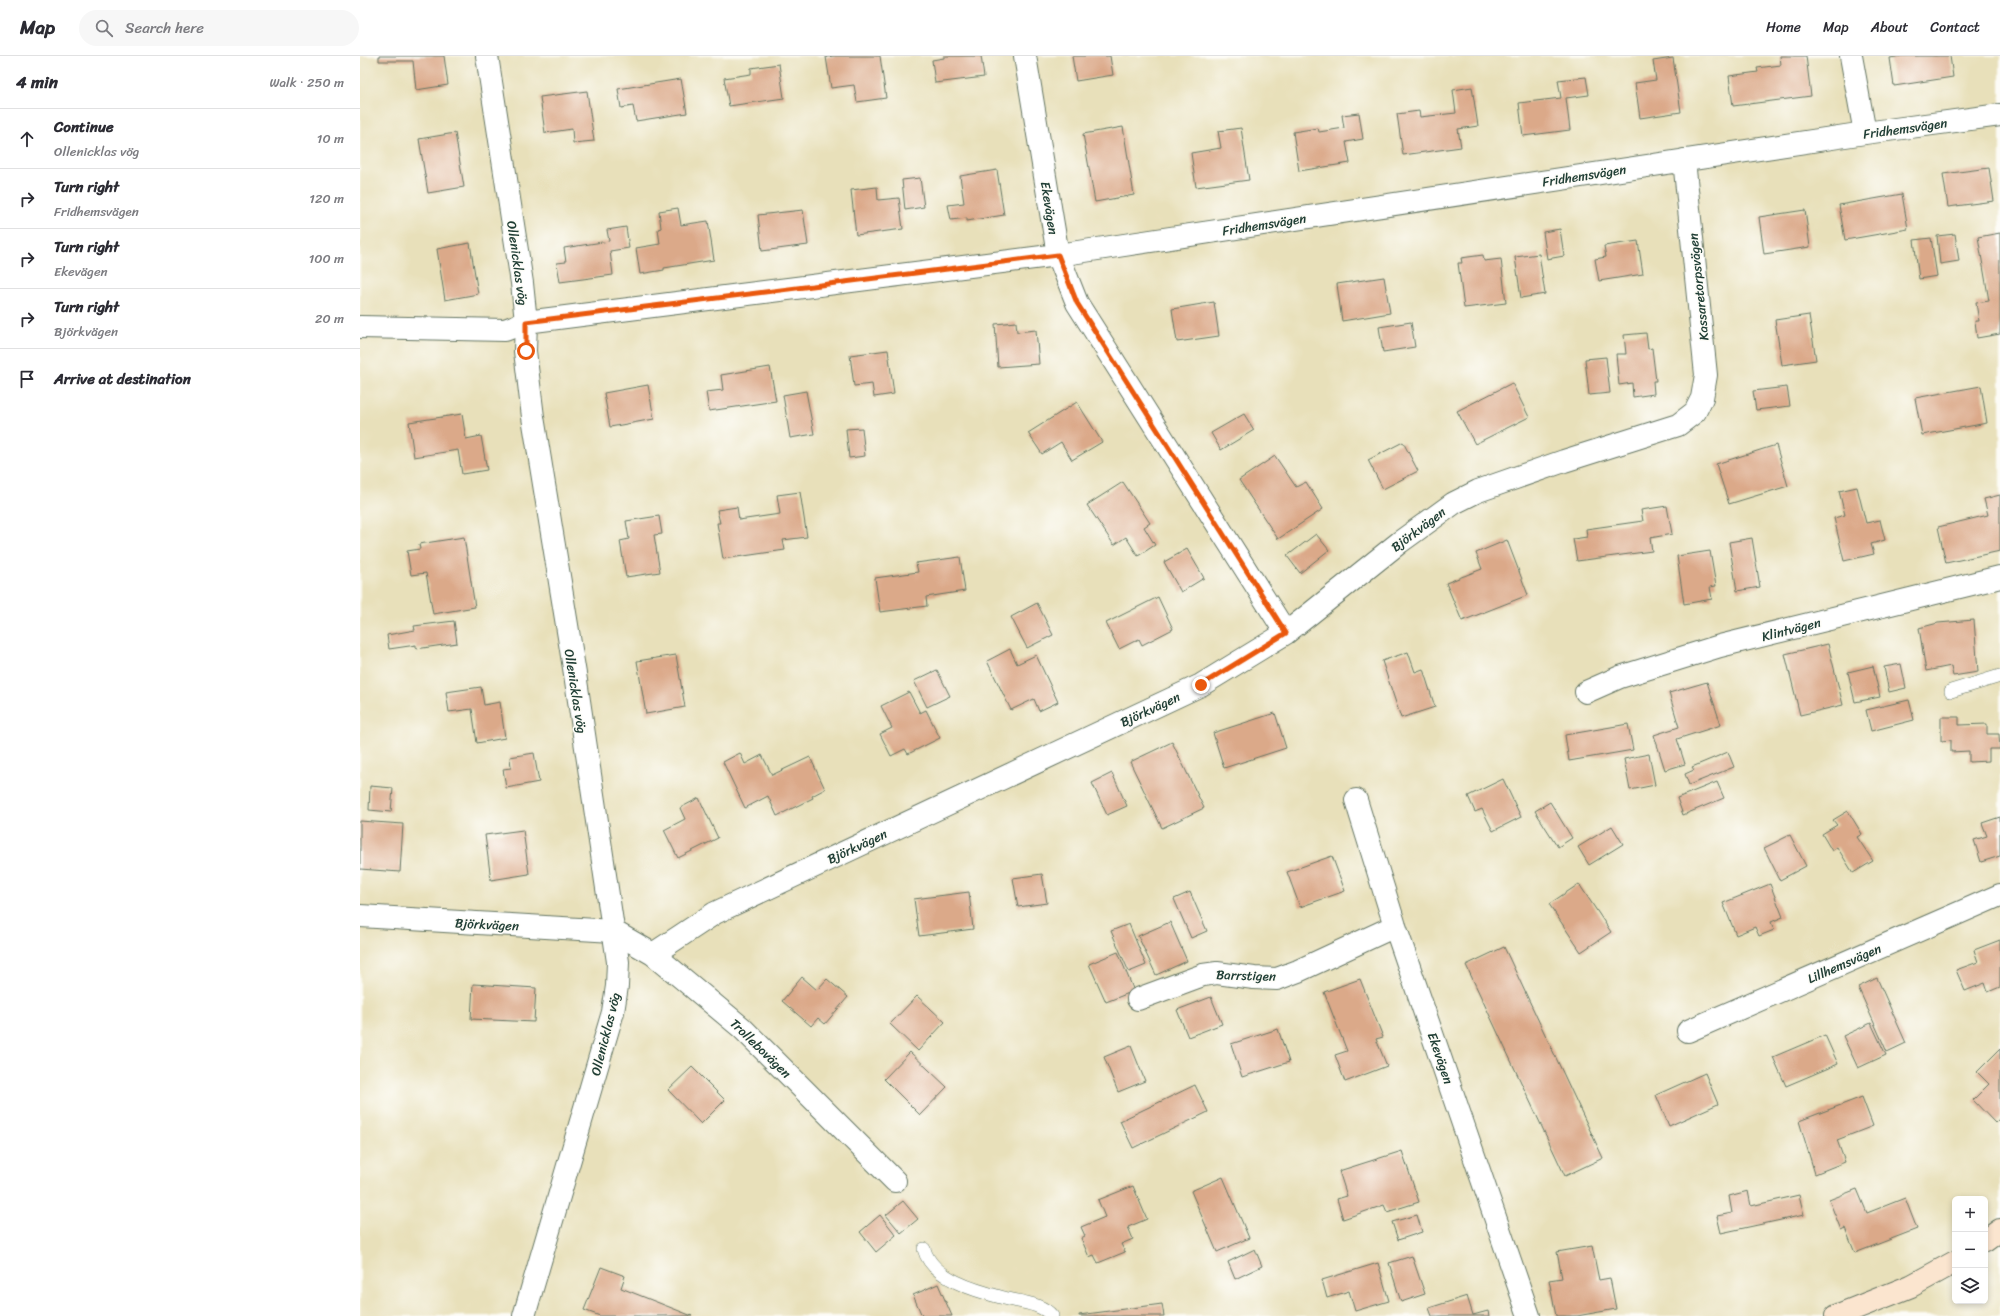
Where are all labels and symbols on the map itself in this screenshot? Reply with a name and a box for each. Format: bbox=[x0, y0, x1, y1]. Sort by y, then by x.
street label: Fridhemsvägen bbox=[1862, 111, 1949, 146]
street label: Fridhemsvägen bbox=[1540, 158, 1628, 193]
street label: Ekevägen bbox=[1034, 180, 1065, 236]
street label: Fridhemsvägen bbox=[1220, 207, 1308, 242]
street label: Ollenicklas vög bbox=[500, 219, 535, 307]
street label: Kassaretorpsvägen bbox=[1681, 232, 1716, 342]
route start bbox=[517, 342, 535, 360]
street label: Björkvägen bbox=[1386, 501, 1451, 558]
street label: Klintvägen bbox=[1759, 611, 1823, 648]
street label: Ollenicklas vög bbox=[557, 647, 594, 735]
route end bbox=[1192, 676, 1210, 694]
street label: Björkvägen bbox=[1116, 685, 1184, 733]
street label: Björkvägen bbox=[823, 822, 891, 870]
street label: Björkvägen bbox=[454, 911, 520, 938]
street label: Lillhemsvägen bbox=[1803, 937, 1885, 990]
street label: Barrstigen bbox=[1216, 963, 1276, 988]
street label: Ollenicklas vög bbox=[584, 990, 627, 1078]
street label: Trollebovägen bbox=[724, 1013, 797, 1084]
street label: Ekevägen bbox=[1421, 1029, 1460, 1087]

